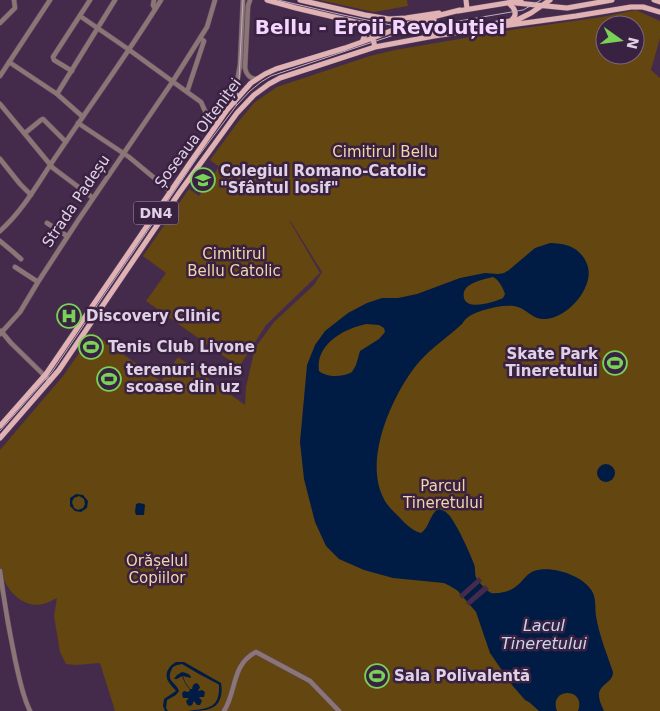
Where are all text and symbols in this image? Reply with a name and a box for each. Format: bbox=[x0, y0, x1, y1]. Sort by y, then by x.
district label: Bellu - Eroii Revoluției bbox=[255, 15, 505, 39]
north arrow bbox=[595, 15, 645, 65]
text: N bbox=[623, 36, 642, 51]
street label: Șoseaua Olteniței bbox=[151, 75, 245, 191]
park label: Cimitirul Bellu bbox=[332, 143, 438, 161]
street label: Strada Padeșu bbox=[38, 151, 114, 251]
place label: Colegiul Romano-Catolic "Sfântul Iosif" bbox=[220, 162, 426, 197]
school or university icon: Colegiul Romano-Catolic "Sfântul Iosif" bbox=[190, 167, 216, 193]
road number: DN4 bbox=[134, 202, 178, 224]
park label: Cimitirul Bellu Catolic bbox=[187, 245, 281, 280]
hospital icon: Discovery Clinic bbox=[56, 303, 82, 329]
place label: Discovery Clinic bbox=[86, 307, 220, 325]
sports icon: Tenis Club Livone bbox=[78, 334, 104, 360]
place label: Tenis Club Livone bbox=[108, 338, 255, 356]
place label: Skate Park Tineretului bbox=[505, 345, 599, 380]
sports icon: Skate Park Tineretului bbox=[602, 350, 628, 376]
place label: terenuri tenis scoase din uz bbox=[126, 361, 242, 396]
sports icon: terenuri tenis scoase din uz bbox=[96, 366, 122, 392]
park label: Parcul Tineretului bbox=[402, 477, 483, 512]
park label: Orășelul Copiilor bbox=[126, 552, 188, 587]
water label: Lacul Tineretului bbox=[501, 616, 588, 653]
sports icon: Sala Polivalentă bbox=[364, 663, 390, 689]
place label: Sala Polivalentă bbox=[394, 667, 530, 685]

